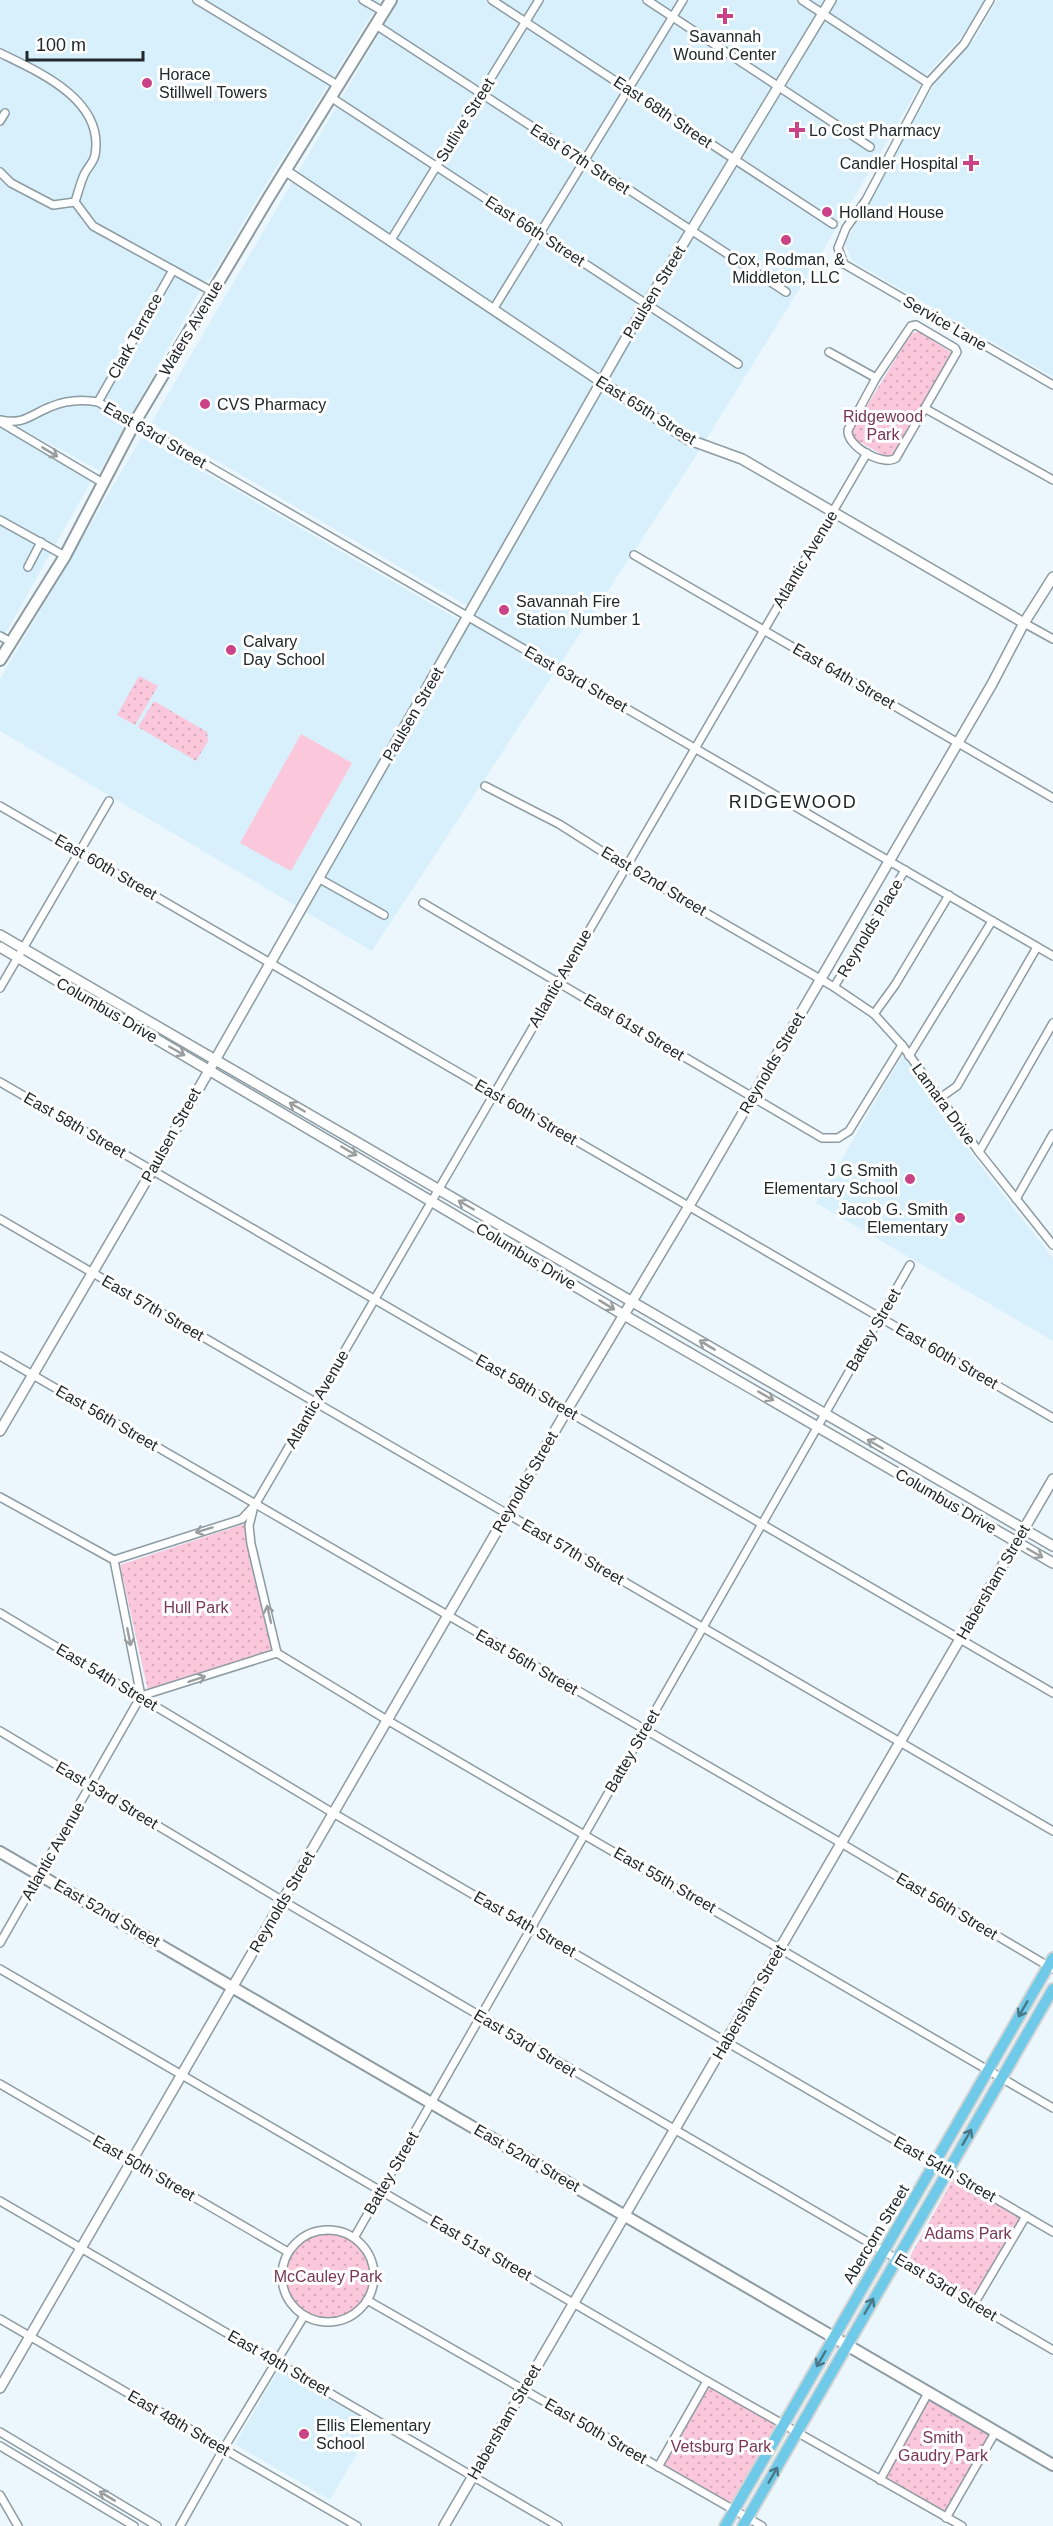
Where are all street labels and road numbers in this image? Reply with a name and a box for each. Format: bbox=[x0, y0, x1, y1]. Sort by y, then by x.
street label: East 68th Street bbox=[611, 73, 716, 151]
street label: Sutlive Street bbox=[433, 75, 498, 165]
street label: East 67th Street bbox=[527, 121, 633, 198]
street label: East 66th Street bbox=[482, 193, 588, 270]
street label: Paulsen Street bbox=[620, 242, 689, 341]
street label: Waters Avenue bbox=[156, 277, 226, 379]
street label: Clark Terrace bbox=[105, 290, 165, 382]
street label: Service Lane bbox=[900, 292, 990, 354]
street label: East 65th Street bbox=[593, 372, 700, 448]
street label: East 63rd Street bbox=[101, 399, 210, 472]
street label: Atlantic Avenue bbox=[769, 507, 841, 611]
street label: East 64th Street bbox=[790, 640, 898, 712]
street label: East 63rd Street bbox=[522, 643, 631, 716]
street label: Paulsen Street bbox=[379, 664, 447, 764]
street label: East 60th Street bbox=[52, 831, 160, 903]
street label: East 62nd Street bbox=[599, 843, 710, 919]
street label: Reynolds Place bbox=[834, 876, 906, 980]
street label: Atlantic Avenue bbox=[525, 926, 595, 1030]
street label: Columbus Drive bbox=[53, 974, 161, 1046]
street label: East 61st Street bbox=[581, 990, 688, 1064]
street label: Reynolds Street bbox=[736, 1009, 808, 1117]
street label: Lamara Drive bbox=[909, 1060, 979, 1148]
street label: East 60th Street bbox=[472, 1076, 580, 1148]
street label: Paulsen Street bbox=[138, 1084, 204, 1185]
street label: East 58th Street bbox=[21, 1089, 129, 1161]
street label: Columbus Drive bbox=[473, 1219, 579, 1293]
street label: East 57th Street bbox=[99, 1272, 207, 1344]
street label: Battey Street bbox=[843, 1285, 904, 1374]
street label: East 60th Street bbox=[893, 1320, 1001, 1392]
street label: Atlantic Avenue bbox=[282, 1347, 352, 1451]
street label: East 58th Street bbox=[473, 1351, 581, 1423]
street label: East 56th Street bbox=[53, 1382, 161, 1454]
street label: Reynolds Street bbox=[489, 1428, 561, 1536]
street label: Columbus Drive bbox=[892, 1465, 1000, 1537]
street label: East 57th Street bbox=[519, 1516, 627, 1588]
street label: Habersham Street bbox=[953, 1521, 1033, 1642]
street label: East 56th Street bbox=[473, 1626, 581, 1698]
street label: East 54th Street bbox=[53, 1640, 161, 1714]
street label: Battey Street bbox=[602, 1706, 663, 1795]
street label: East 53rd Street bbox=[53, 1758, 161, 1832]
street label: Atlantic Avenue bbox=[18, 1799, 88, 1903]
street label: East 55th Street bbox=[611, 1844, 719, 1916]
street label: Reynolds Street bbox=[246, 1848, 318, 1956]
street label: East 56th Street bbox=[893, 1869, 1001, 1943]
street label: East 52nd Street bbox=[51, 1876, 163, 1950]
street label: East 54th Street bbox=[471, 1888, 579, 1960]
street label: Habersham Street bbox=[709, 1941, 789, 2062]
street label: East 53rd Street bbox=[471, 2006, 579, 2080]
street label: East 52nd Street bbox=[471, 2121, 583, 2195]
street label: Battey Street bbox=[361, 2128, 422, 2217]
street label: East 50th Street bbox=[90, 2132, 198, 2204]
street label: East 54th Street bbox=[891, 2133, 999, 2205]
street label: Abercorn Street bbox=[840, 2181, 912, 2286]
street label: East 51st Street bbox=[427, 2212, 535, 2284]
street label: East 53rd Street bbox=[892, 2250, 1000, 2324]
street label: East 49th Street bbox=[225, 2327, 333, 2399]
street label: Habersham Street bbox=[464, 2361, 544, 2482]
street label: East 48th Street bbox=[125, 2387, 233, 2459]
street label: East 50th Street bbox=[542, 2395, 650, 2467]

